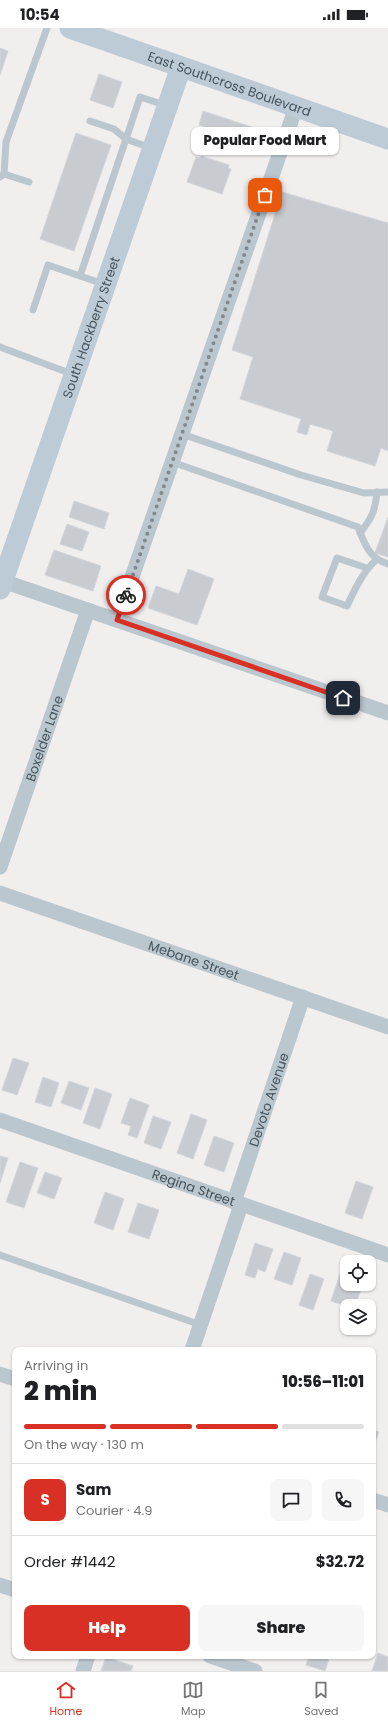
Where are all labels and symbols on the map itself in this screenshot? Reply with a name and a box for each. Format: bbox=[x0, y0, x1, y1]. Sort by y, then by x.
street label: East Southcross Boulevard bbox=[145, 46, 314, 121]
callout: Popular Food Mart bbox=[191, 127, 339, 155]
pin bbox=[248, 178, 282, 212]
street label: South Hackberry Street bbox=[57, 254, 124, 401]
courier bbox=[106, 575, 146, 615]
pin bbox=[326, 681, 360, 715]
street label: Boxelder Lane bbox=[21, 693, 68, 784]
street label: Mebane Street bbox=[146, 935, 242, 984]
street label: Devoto Avenue bbox=[244, 1050, 293, 1149]
street label: Regina Street bbox=[150, 1164, 238, 1211]

